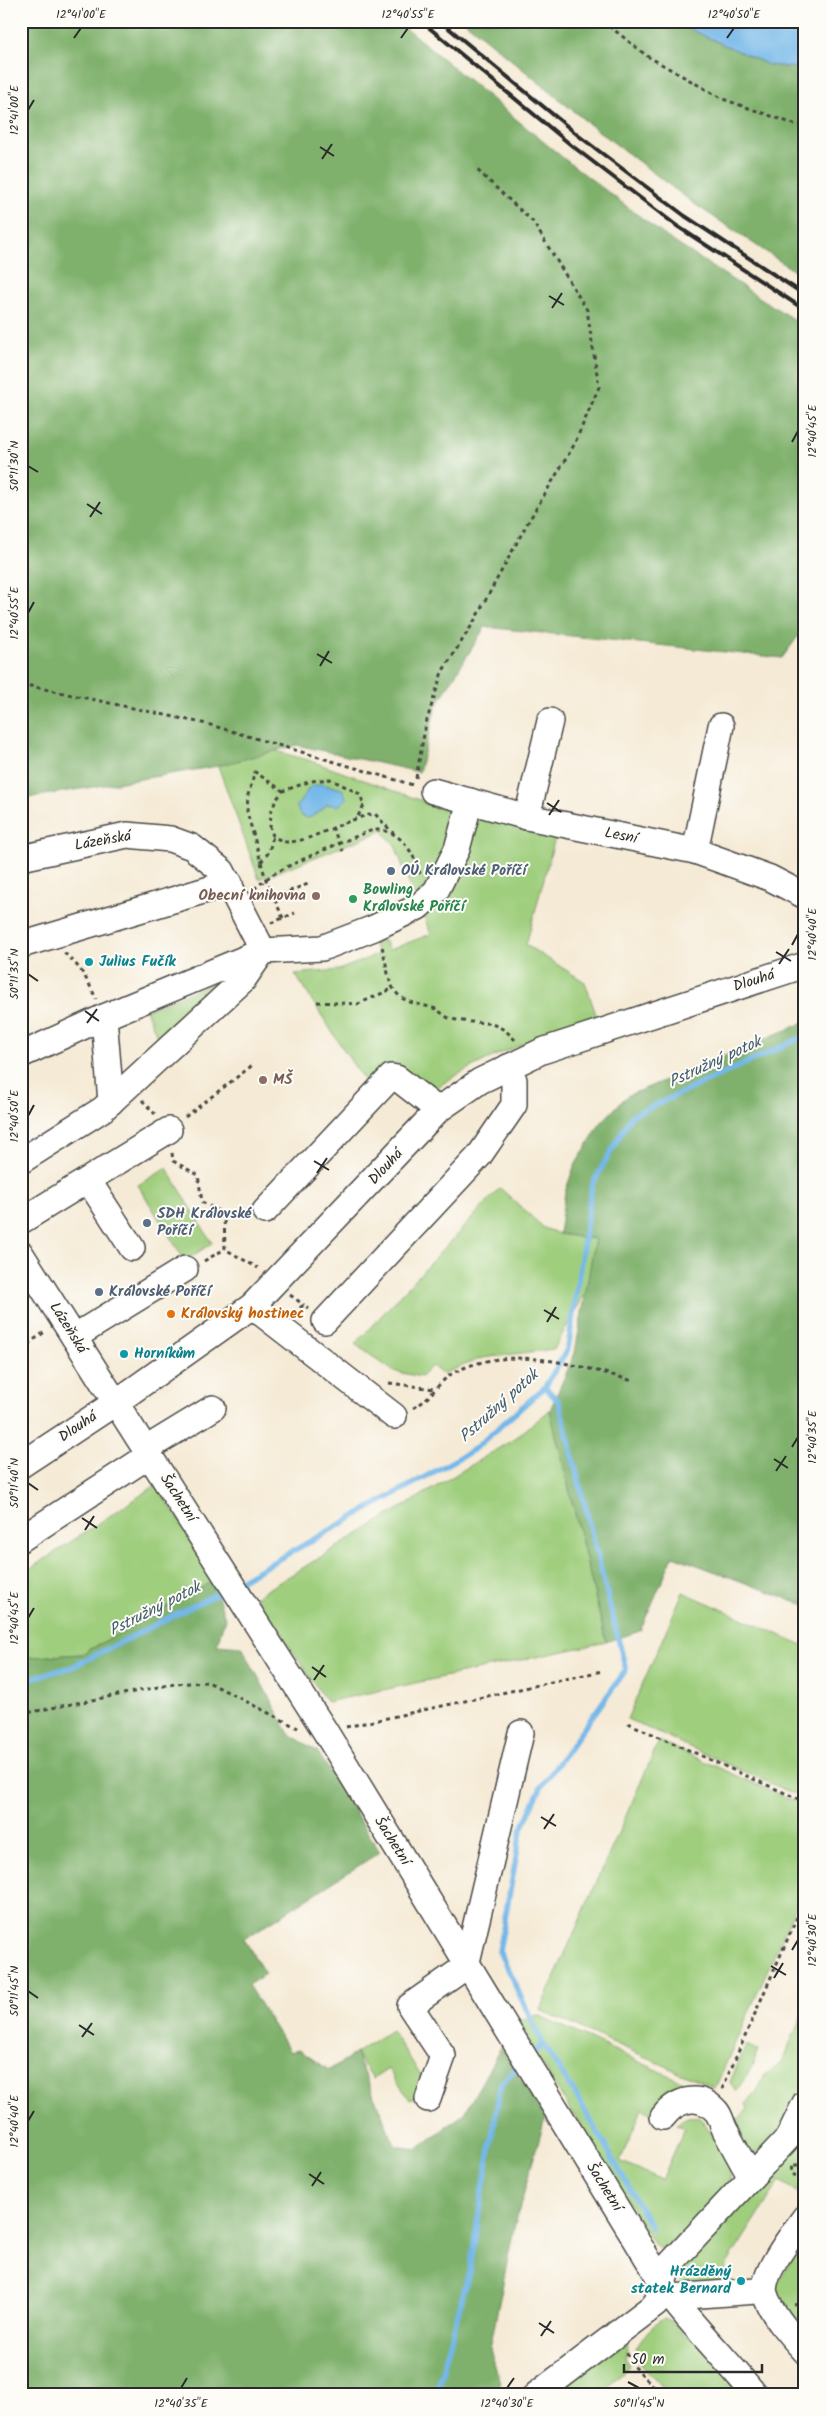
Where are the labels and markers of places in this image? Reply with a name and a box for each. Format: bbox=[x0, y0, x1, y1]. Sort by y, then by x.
place label: OÚ Královské Poříčí bbox=[401, 859, 529, 883]
marker: OÚ Královské Poříčí bbox=[385, 865, 397, 877]
place label: Bowling Královské Poříčí bbox=[363, 878, 468, 919]
place label: Obecní knihovna bbox=[198, 884, 306, 908]
marker: Obecní knihovna bbox=[310, 890, 322, 902]
marker: Bowling Královské Poříčí bbox=[347, 893, 359, 905]
place label: Julius Fučík bbox=[99, 950, 176, 974]
marker: Julius Fučík bbox=[83, 956, 95, 968]
place label: MŠ bbox=[273, 1068, 293, 1092]
marker: MŠ bbox=[257, 1074, 269, 1086]
place label: SDH Královské Poříčí bbox=[157, 1202, 253, 1243]
marker: SDH Královské Poříčí bbox=[141, 1217, 153, 1229]
place label: Královské Poříčí bbox=[109, 1280, 214, 1304]
marker: Královské Poříčí bbox=[93, 1286, 105, 1298]
place label: Královský hostinec bbox=[181, 1302, 304, 1326]
marker: Královský hostinec bbox=[165, 1308, 177, 1320]
place label: Horníkům bbox=[134, 1342, 195, 1366]
marker: Horníkům bbox=[118, 1348, 130, 1360]
place label: Hrázděný statek Bernard bbox=[631, 2260, 732, 2301]
marker: Hrázděný statek Bernard bbox=[735, 2275, 747, 2287]

